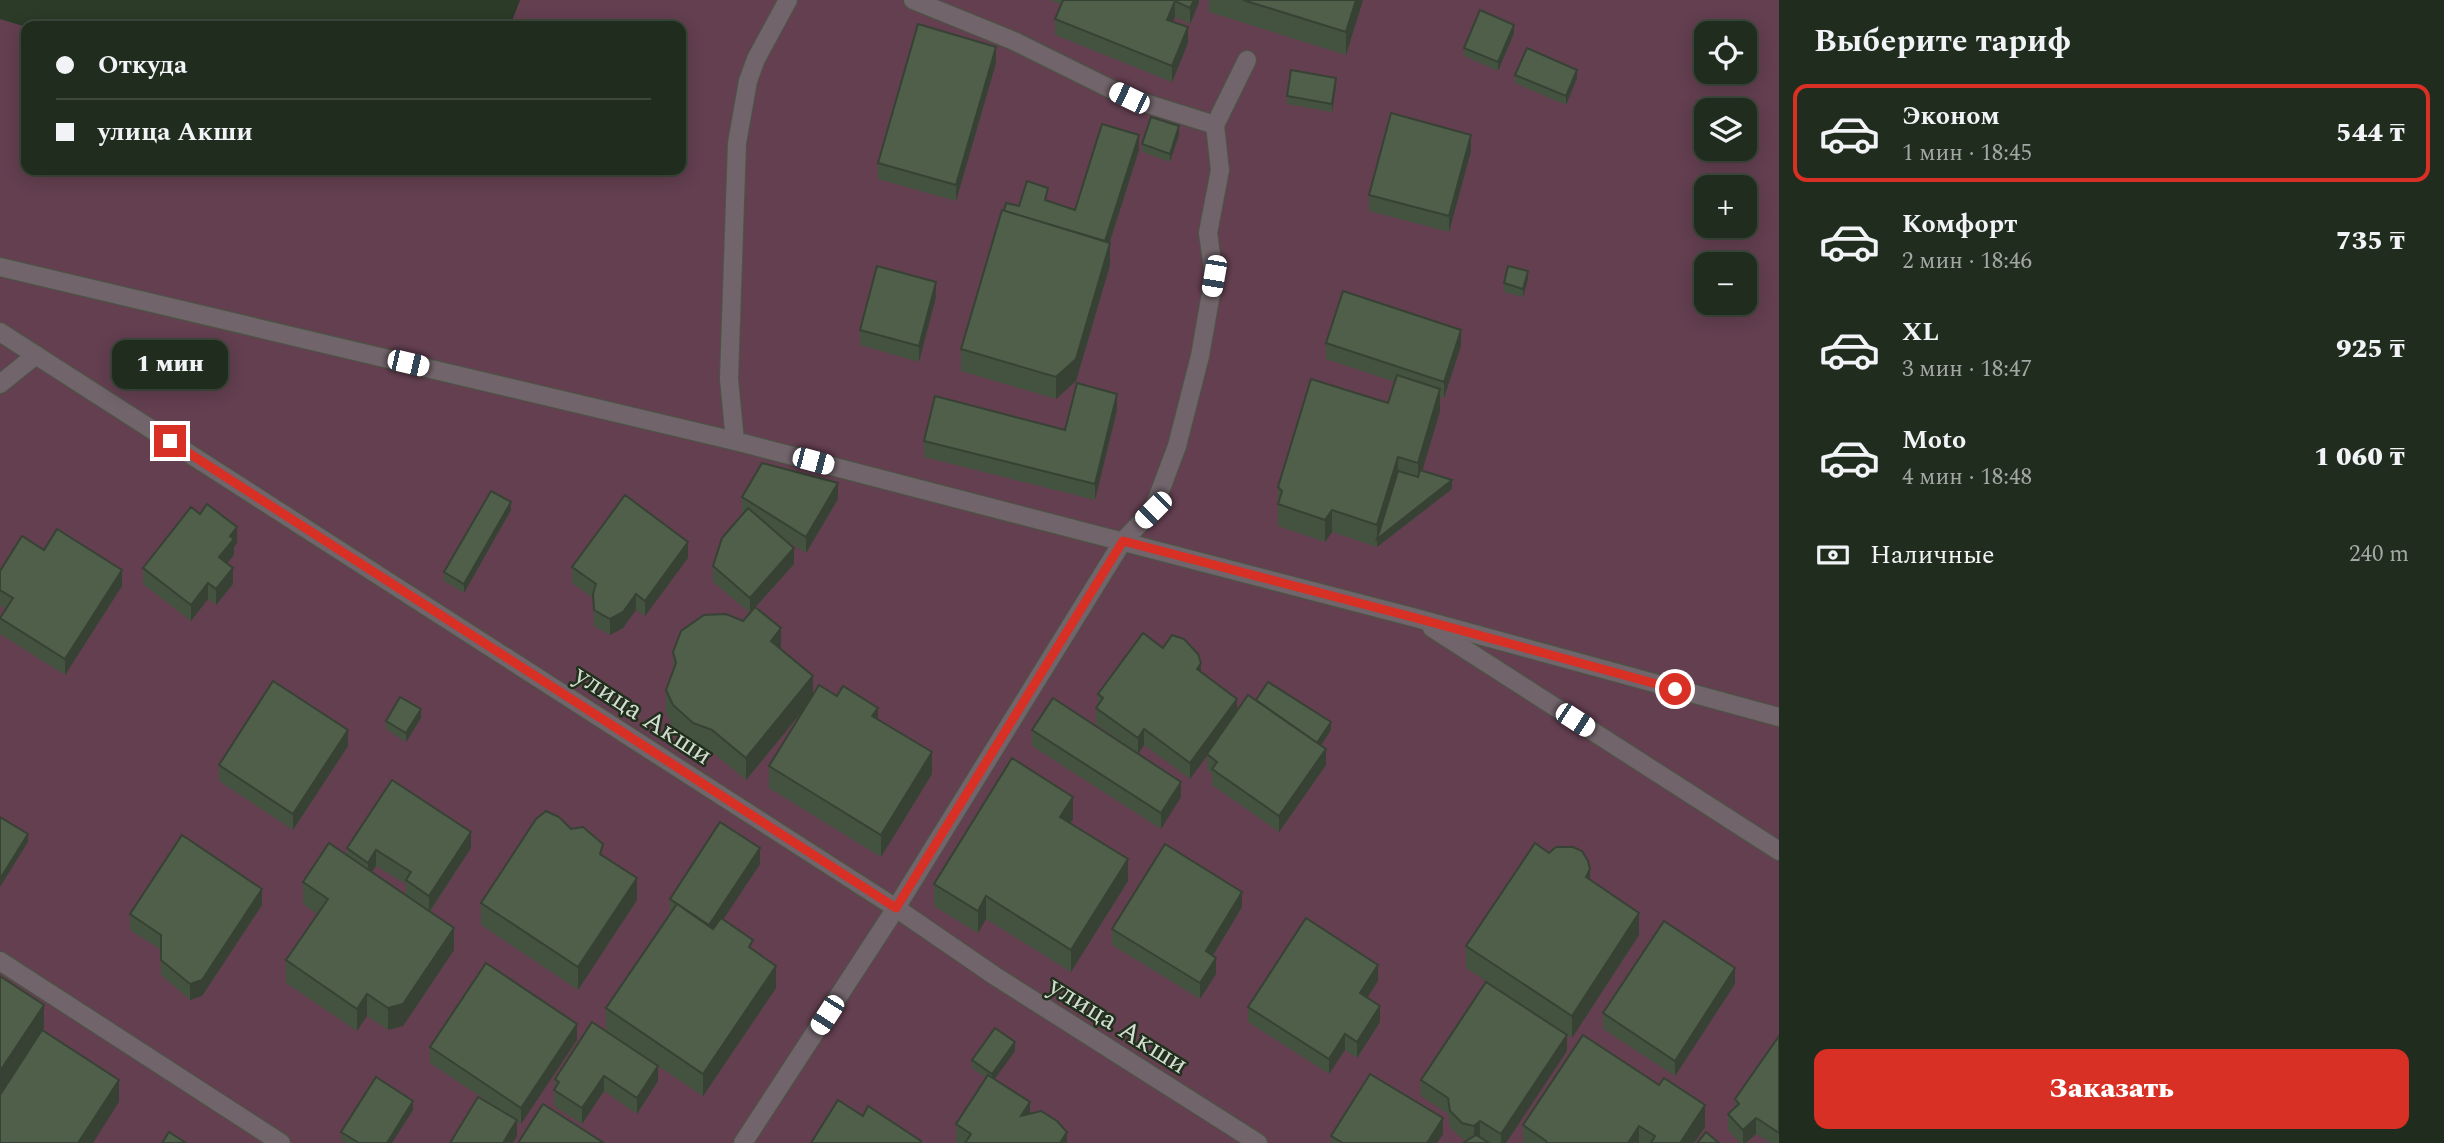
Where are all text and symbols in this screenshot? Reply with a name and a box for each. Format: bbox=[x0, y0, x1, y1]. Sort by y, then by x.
text: Выберите тариф bbox=[1814, 17, 2071, 66]
map controls bbox=[1694, 21, 1757, 315]
button: locate bbox=[1694, 21, 1757, 84]
text: Откуда bbox=[98, 45, 187, 85]
car bbox=[1106, 79, 1153, 117]
text: Эконом bbox=[1902, 96, 2000, 136]
button: layers bbox=[1694, 98, 1757, 161]
icon: car bbox=[1818, 102, 1881, 165]
text: улица Акши bbox=[98, 112, 253, 152]
text: 544 ₸ bbox=[2336, 113, 2405, 153]
text: 1 мин · 18:45 bbox=[1902, 136, 2032, 171]
button: + bbox=[1694, 175, 1757, 238]
text: Комфорт bbox=[1902, 204, 2017, 244]
icon: car bbox=[1818, 210, 1881, 273]
text: 735 ₸ bbox=[2336, 221, 2405, 261]
text: 2 мин · 18:46 bbox=[1902, 244, 2032, 279]
button: − bbox=[1694, 252, 1757, 315]
car bbox=[1201, 253, 1228, 299]
text: XL bbox=[1902, 312, 1939, 352]
icon: car bbox=[1818, 318, 1881, 381]
text: 925 ₸ bbox=[2336, 329, 2405, 369]
callout: 1 мин bbox=[112, 340, 228, 388]
text: 1 мин bbox=[136, 347, 204, 382]
car bbox=[386, 348, 431, 378]
text: 3 мин · 18:47 bbox=[1902, 352, 2032, 387]
text: Moto bbox=[1902, 420, 1966, 460]
route end bbox=[154, 425, 186, 457]
icon: car bbox=[1818, 426, 1881, 489]
text: 1 060 ₸ bbox=[2314, 437, 2405, 477]
car bbox=[790, 445, 837, 477]
text: 4 мин · 18:48 bbox=[1902, 460, 2032, 495]
car bbox=[1131, 488, 1176, 532]
text: Наличные bbox=[1870, 535, 1995, 575]
icon: cash bbox=[1814, 536, 1852, 574]
text: 240 m bbox=[2349, 537, 2409, 572]
street label: улица Акши bbox=[564, 654, 721, 776]
route start bbox=[1659, 673, 1691, 705]
car bbox=[1552, 700, 1599, 740]
street label: улица Акши bbox=[1039, 965, 1197, 1085]
car bbox=[807, 992, 848, 1038]
button: Заказать bbox=[1814, 1049, 2409, 1129]

